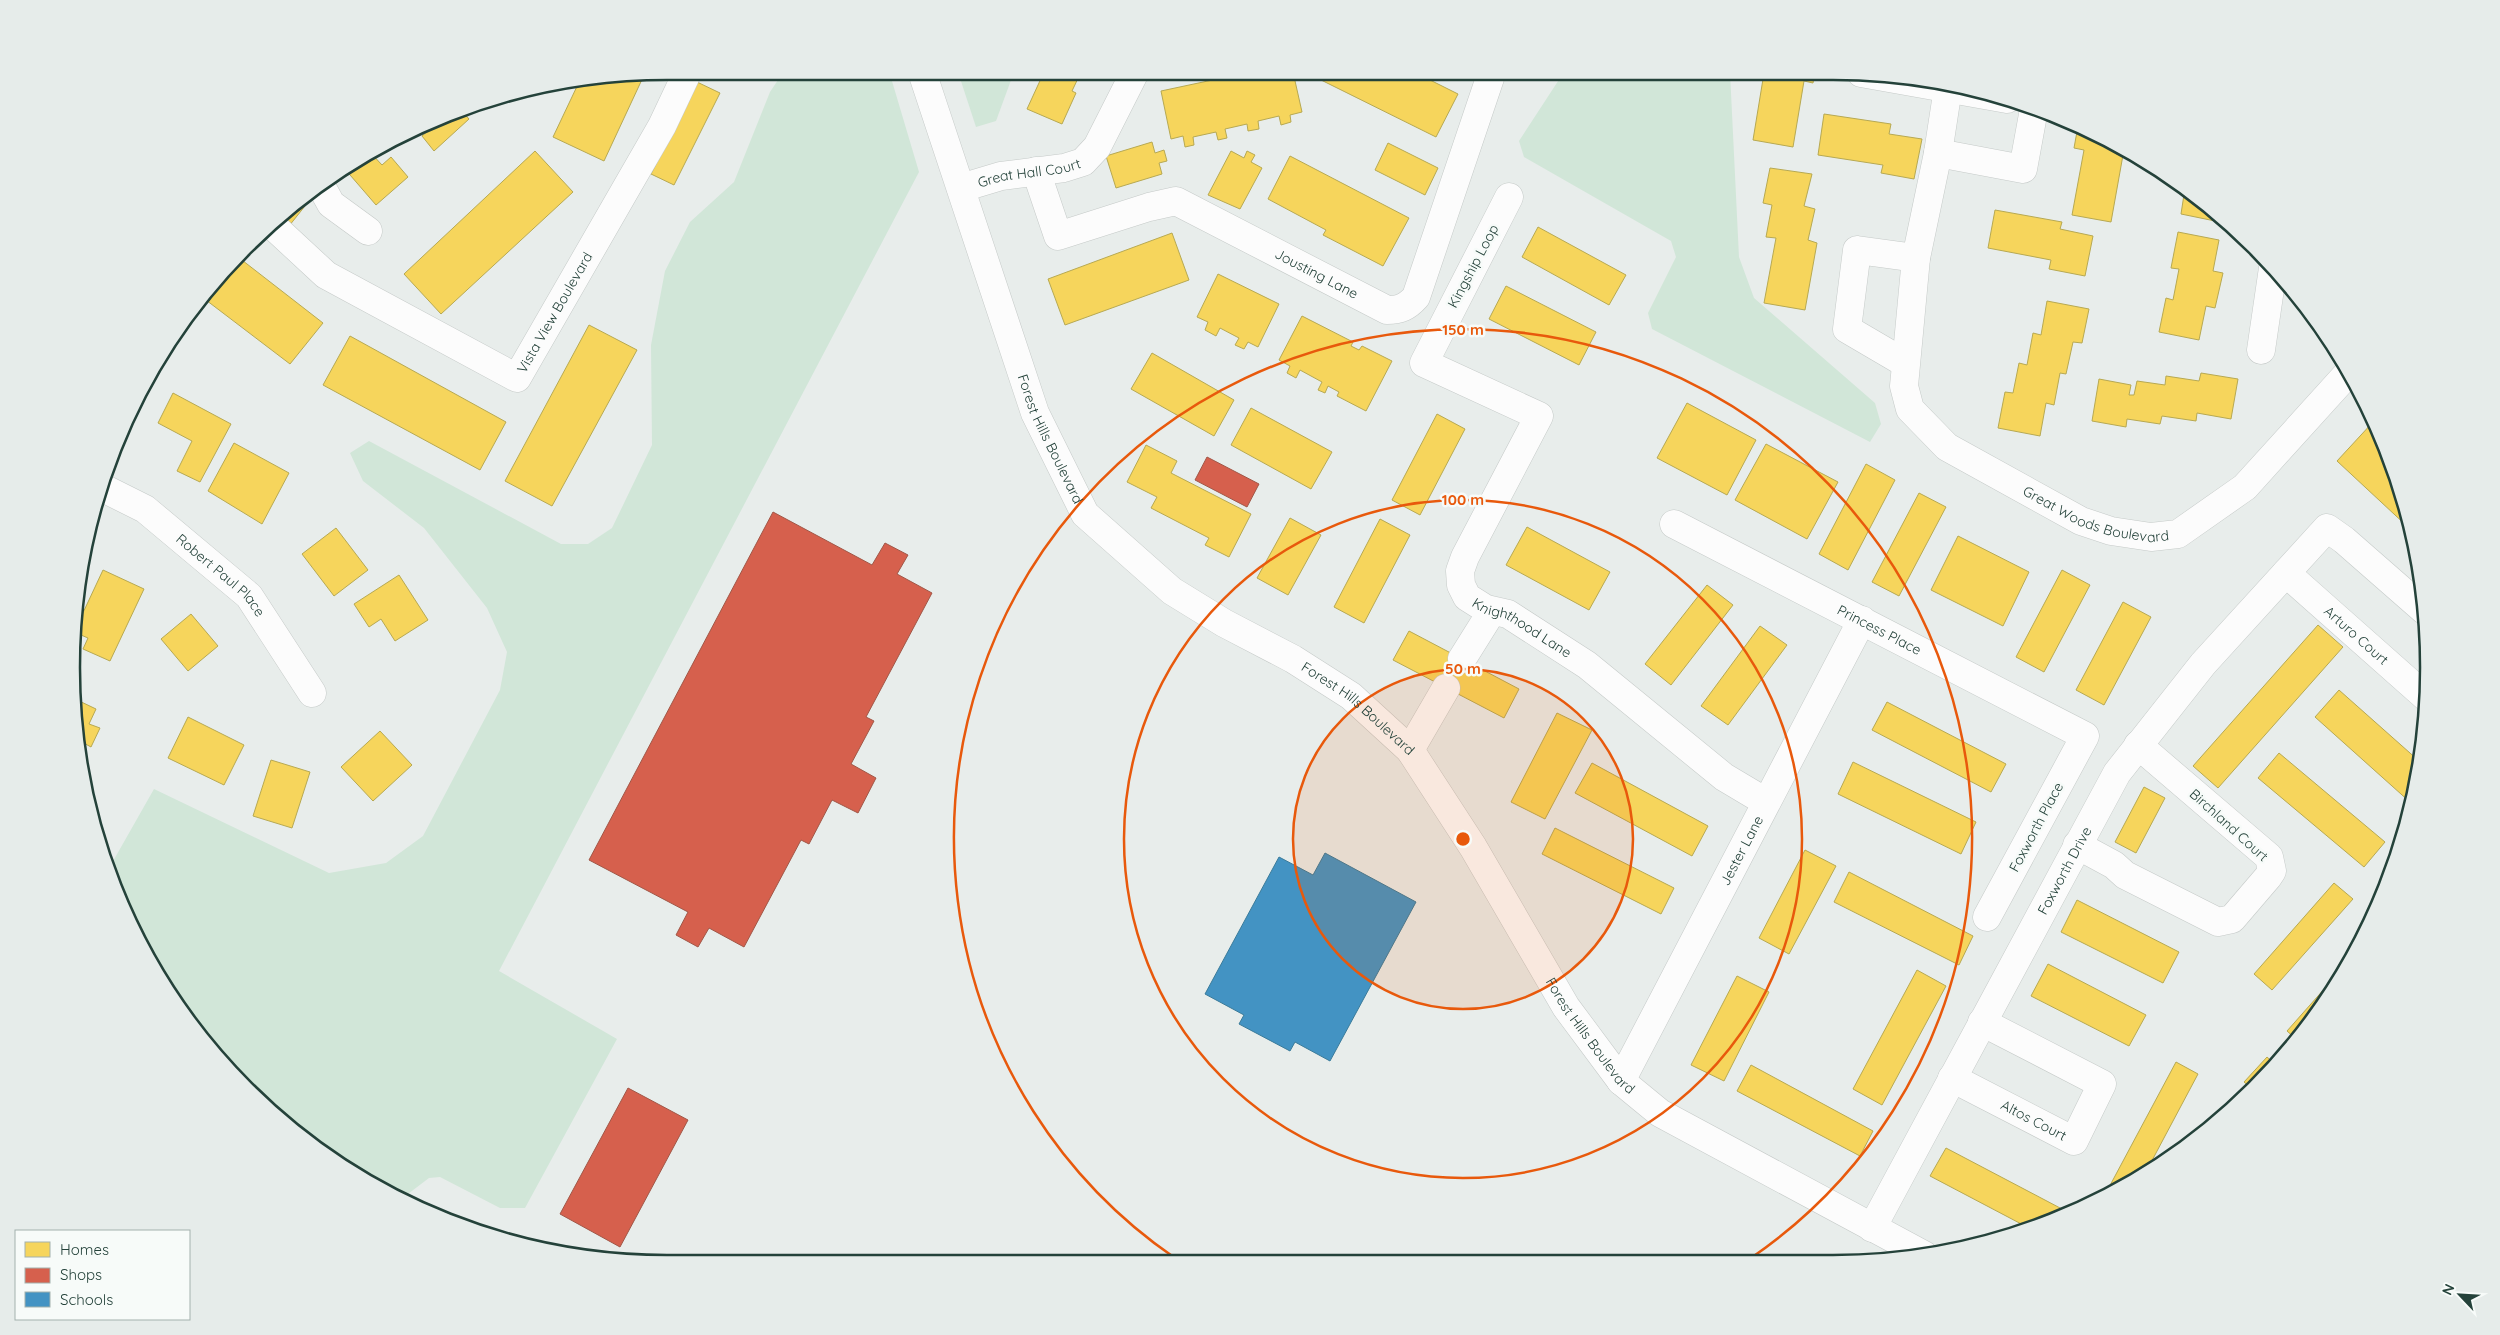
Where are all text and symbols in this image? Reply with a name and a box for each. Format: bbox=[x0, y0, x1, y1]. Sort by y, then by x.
street label: Great Hall Court bbox=[975, 154, 1083, 192]
street label: Kingship Loop bbox=[1444, 221, 1502, 311]
street label: Jousting Lane bbox=[1272, 245, 1361, 303]
street label: Vista View Boulevard bbox=[513, 249, 596, 376]
text: 150 m bbox=[1442, 320, 1484, 339]
street label: Forest Hills Boulevard bbox=[1014, 372, 1087, 507]
street label: Great Woods Boulevard bbox=[2020, 482, 2170, 546]
text: 100 m bbox=[1442, 490, 1484, 509]
street label: Robert Paul Place bbox=[172, 530, 269, 620]
street label: Knighthood Lane bbox=[1469, 594, 1575, 662]
street label: Princess Place bbox=[1834, 601, 1924, 659]
street label: Arturo Court bbox=[2320, 602, 2393, 669]
street label: Forest Hills Boulevard bbox=[1298, 658, 1419, 759]
text: 50 m bbox=[1445, 659, 1481, 678]
street label: Foxworth Place bbox=[2005, 779, 2067, 875]
street label: Birchland Court bbox=[2186, 785, 2272, 865]
street label: Jester Lane bbox=[1716, 813, 1767, 889]
street label: Foxworth Drive bbox=[2033, 823, 2096, 918]
centre of rings bbox=[1454, 830, 1472, 848]
street label: Forest Hills Boulevard bbox=[1542, 974, 1639, 1098]
street label: Altos Court bbox=[1998, 1096, 2070, 1145]
legend bbox=[15, 1230, 190, 1320]
text: Homes bbox=[60, 1240, 109, 1259]
text: Shops bbox=[60, 1265, 102, 1284]
north arrow bbox=[2435, 1270, 2485, 1320]
text: N bbox=[2438, 1281, 2459, 1298]
text: Schools bbox=[60, 1290, 113, 1309]

